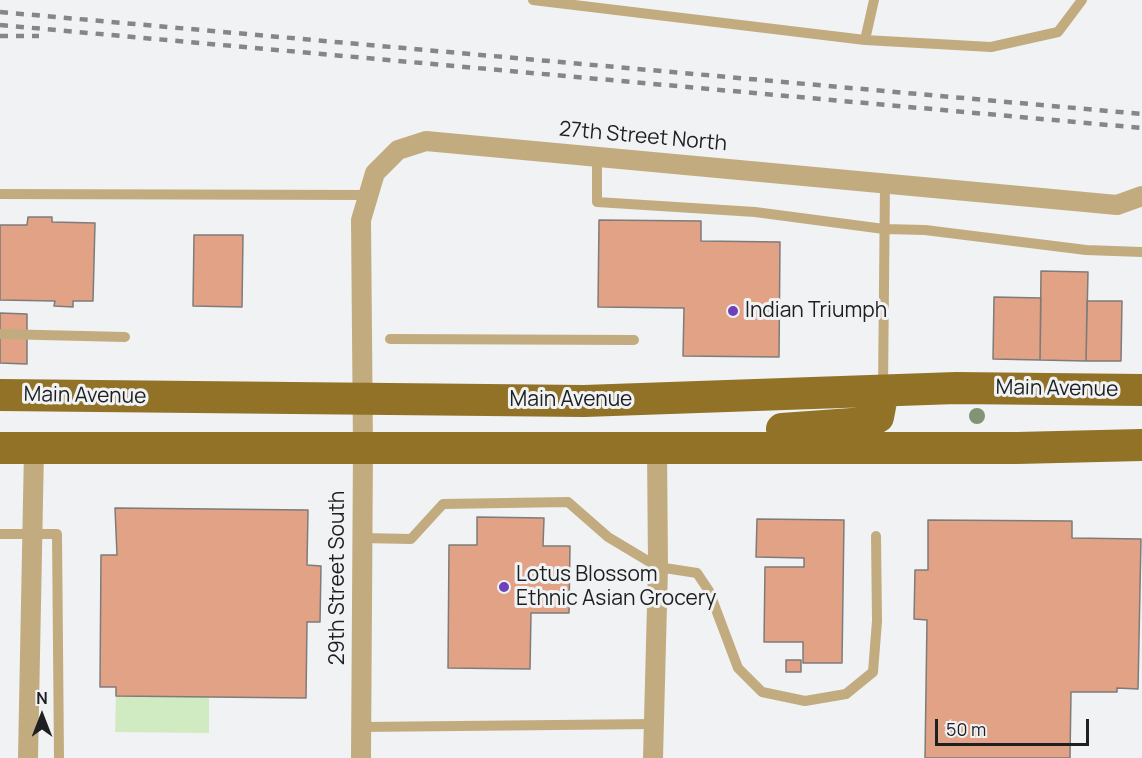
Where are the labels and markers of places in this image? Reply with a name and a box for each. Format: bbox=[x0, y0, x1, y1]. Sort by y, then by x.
place label: Indian Triumph bbox=[745, 298, 887, 324]
marker: Indian Triumph bbox=[726, 304, 740, 318]
place label: Lotus Blossom Ethnic Asian Grocery bbox=[516, 562, 716, 612]
marker: Lotus Blossom Ethnic Asian Grocery bbox=[497, 580, 511, 594]

